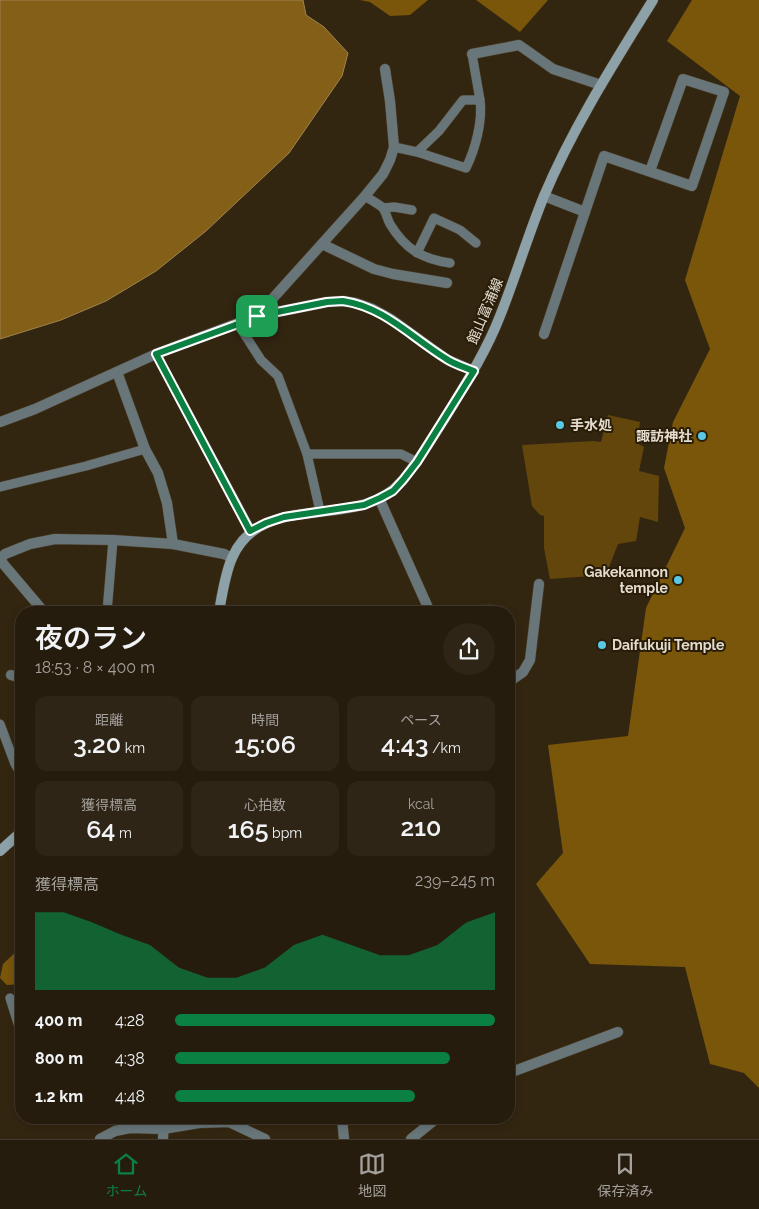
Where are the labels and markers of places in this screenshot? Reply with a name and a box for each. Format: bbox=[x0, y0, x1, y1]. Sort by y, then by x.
pin bbox=[236, 295, 278, 337]
place label: 手水処 bbox=[570, 417, 612, 433]
marker: 手水処 bbox=[554, 419, 566, 431]
place label: 諏訪神社 bbox=[636, 428, 692, 444]
marker: 諏訪神社 bbox=[696, 430, 708, 442]
place label: Gakekannon temple bbox=[584, 564, 669, 596]
marker: Gakekannon temple bbox=[672, 574, 684, 586]
place label: Daifukuji Temple bbox=[612, 637, 725, 653]
marker: Daifukuji Temple bbox=[596, 639, 608, 651]

